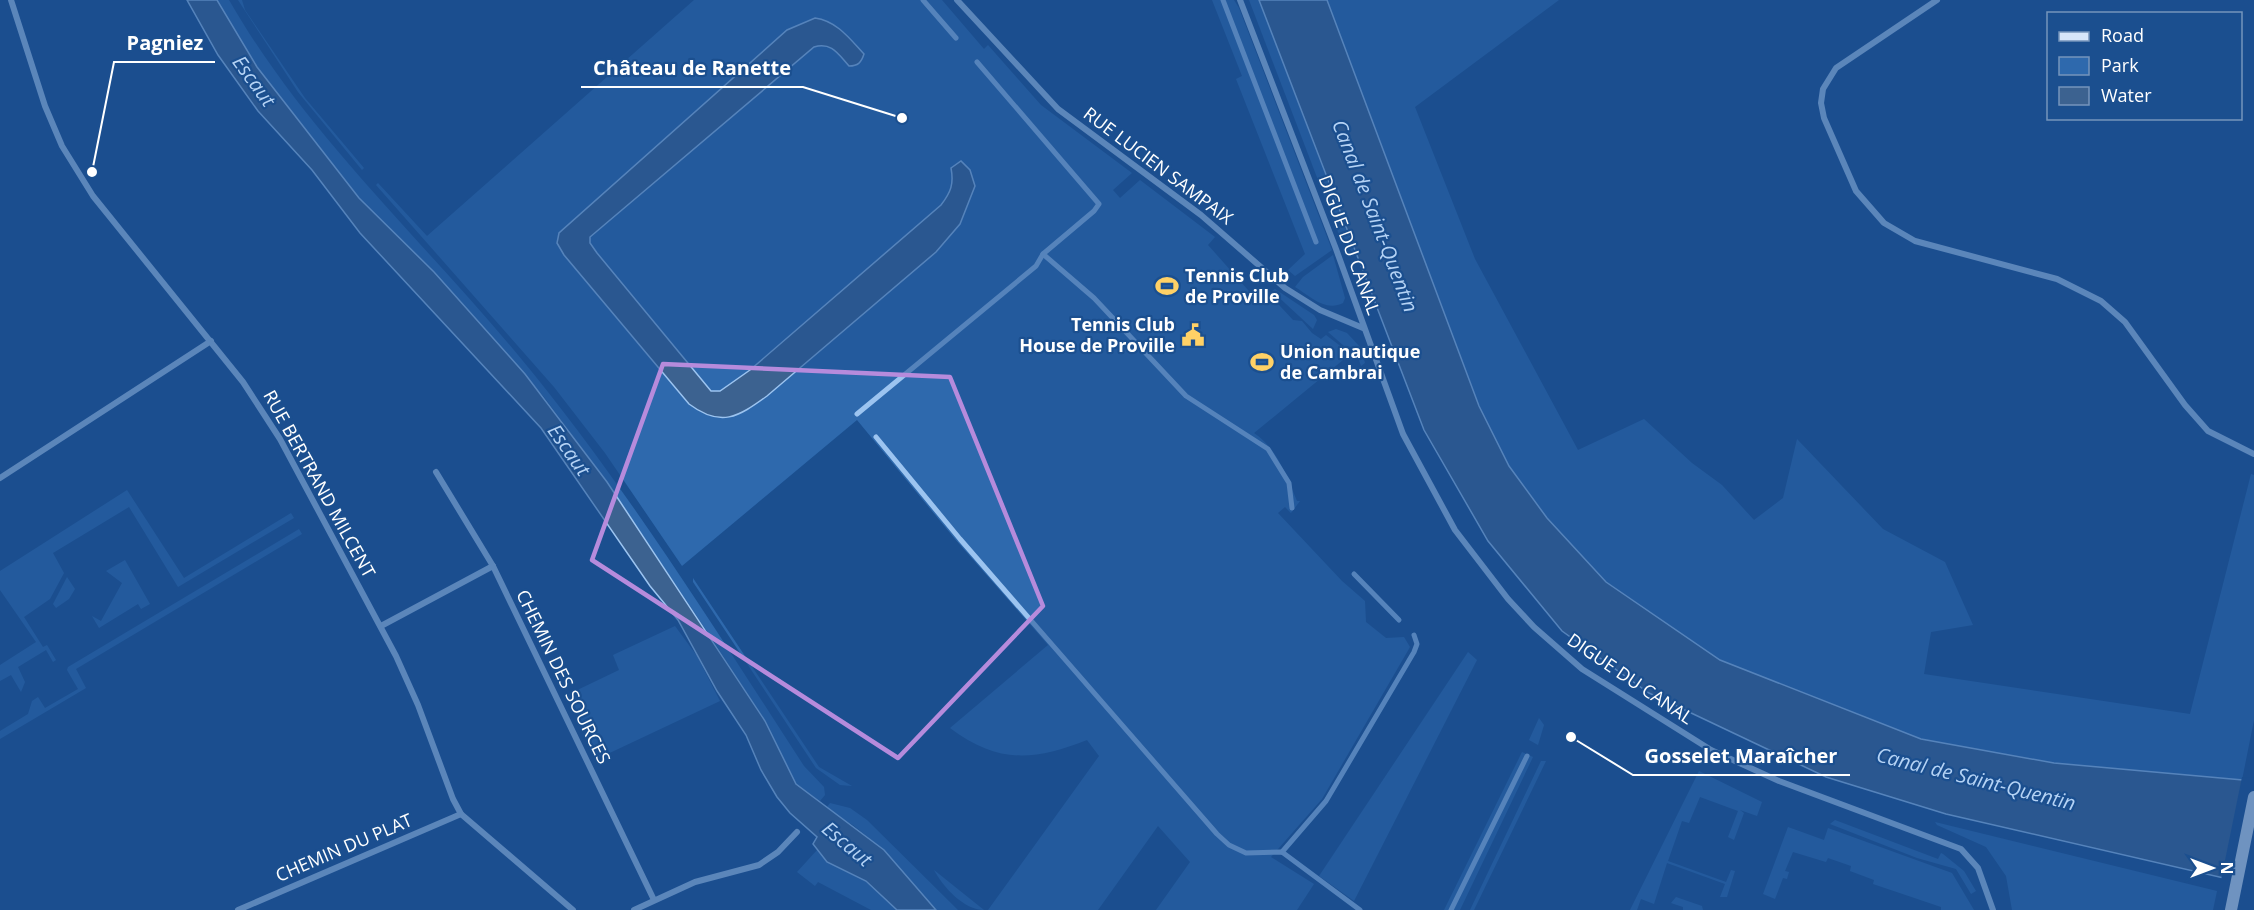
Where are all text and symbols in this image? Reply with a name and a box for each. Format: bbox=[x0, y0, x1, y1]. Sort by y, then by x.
legend bbox=[2047, 12, 2242, 120]
text: Road bbox=[2101, 23, 2144, 47]
callout: Pagniez bbox=[114, 24, 215, 62]
text: Pagniez bbox=[127, 29, 204, 56]
callout: Château de Ranette bbox=[581, 49, 803, 87]
water label: Escaut bbox=[227, 50, 283, 113]
text: Park bbox=[2101, 53, 2139, 77]
text: Château de Ranette bbox=[593, 54, 791, 81]
text: Water bbox=[2101, 83, 2152, 107]
street label: RUE LUCIEN SAMPAIX bbox=[1079, 101, 1239, 230]
water label: Canal de Saint-Quentin bbox=[1326, 116, 1425, 316]
street label: DIGUE DU CANAL bbox=[1314, 172, 1386, 318]
place label: Tennis Club de Proville bbox=[1185, 263, 1289, 308]
sports icon: Tennis Club de Proville bbox=[1154, 273, 1180, 299]
place label: Tennis Club House de Proville bbox=[1019, 312, 1175, 357]
public building icon: Tennis Club House de Proville bbox=[1180, 322, 1206, 348]
place label: Union nautique de Cambrai bbox=[1280, 339, 1420, 384]
sports icon: Union nautique de Cambrai bbox=[1249, 349, 1275, 375]
street label: RUE BERTRAND MILCENT bbox=[258, 386, 382, 582]
water label: Escaut bbox=[542, 418, 598, 482]
street label: CHEMIN DES SOURCES bbox=[511, 585, 617, 768]
street label: DIGUE DU CANAL bbox=[1563, 627, 1698, 729]
callout: Gosselet Maraîcher bbox=[1633, 737, 1850, 775]
water label: Canal de Saint-Quentin bbox=[1874, 741, 2078, 816]
text: Gosselet Maraîcher bbox=[1645, 742, 1837, 769]
street label: CHEMIN DU PLAT bbox=[272, 807, 416, 887]
water label: Escaut bbox=[817, 815, 879, 873]
north arrow bbox=[2182, 838, 2242, 898]
text: N bbox=[2216, 861, 2238, 875]

